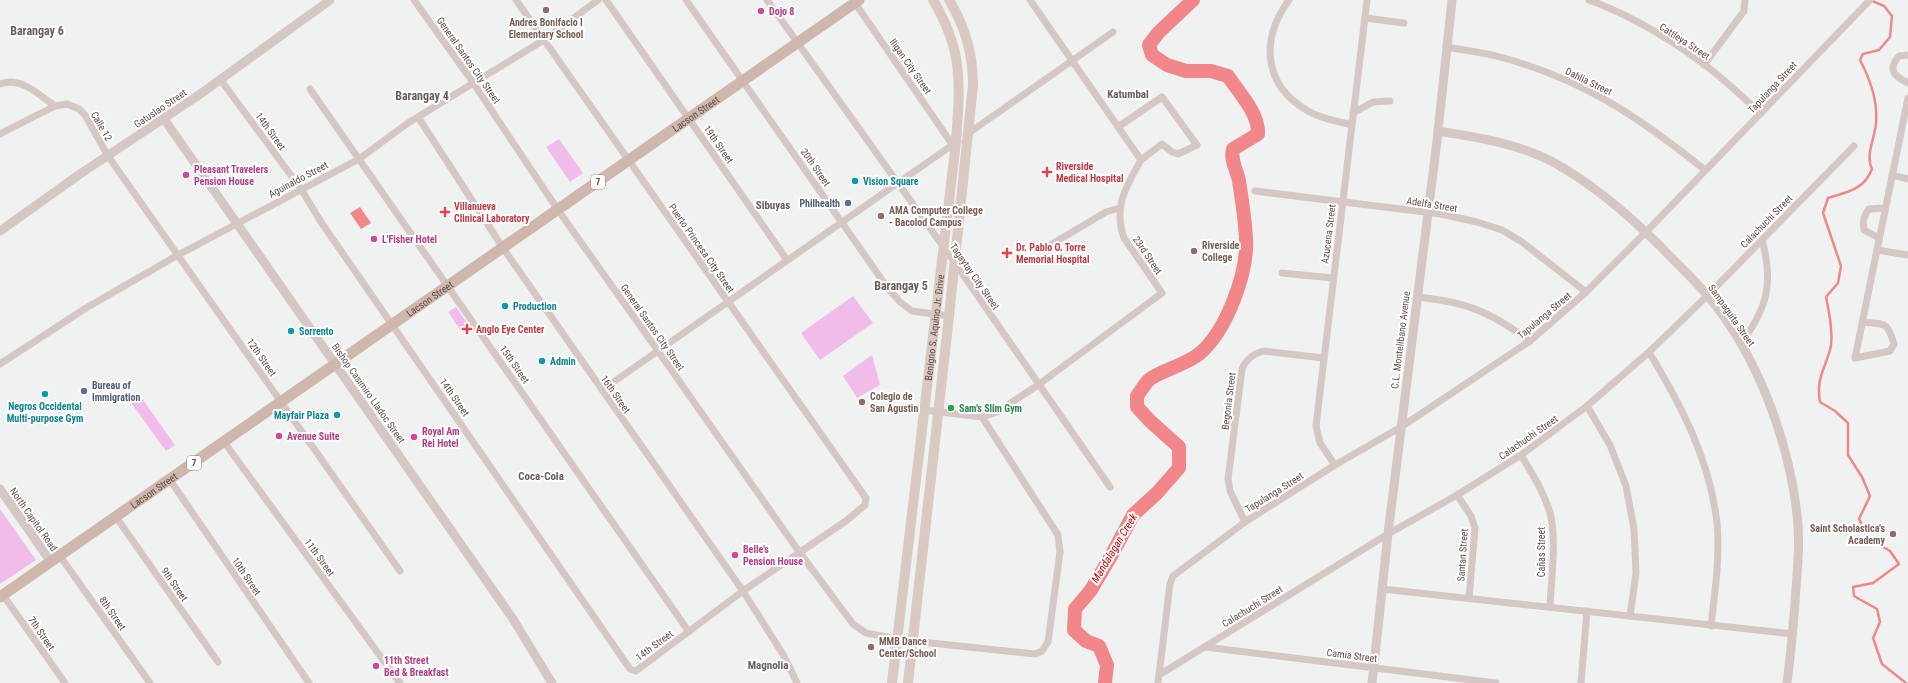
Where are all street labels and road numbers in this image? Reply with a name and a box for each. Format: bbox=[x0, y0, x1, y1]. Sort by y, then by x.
street label: General Santos City Street bbox=[435, 15, 503, 106]
street label: Cattleya Street bbox=[1657, 21, 1712, 62]
street label: Iligan City Street bbox=[888, 37, 934, 96]
street label: Tapulanga Street bbox=[1746, 59, 1799, 115]
street label: Dahlia Street bbox=[1564, 65, 1614, 97]
street label: Gatuslao Street bbox=[132, 87, 189, 130]
street label: Lacson Street bbox=[670, 94, 721, 134]
street label: Calle 12 bbox=[89, 110, 114, 143]
street label: 14th Street bbox=[253, 111, 288, 152]
street label: 19th Street bbox=[702, 123, 736, 165]
street label: 20th Street bbox=[799, 146, 833, 188]
street label: Aguinaldo Street bbox=[267, 159, 330, 200]
road number: 7 bbox=[591, 175, 605, 189]
street label: Calachuchi Street bbox=[1738, 193, 1794, 250]
street label: Adelfa Street bbox=[1406, 195, 1458, 214]
street label: Puerto Princesa City Street bbox=[667, 202, 737, 295]
street label: Azucena Street bbox=[1319, 204, 1338, 264]
street label: 23rd Street bbox=[1131, 234, 1164, 276]
street label: Tagaytay City Street bbox=[948, 241, 1002, 312]
street label: Benigno S. Aquino Jr. Drive bbox=[923, 274, 946, 381]
street label: Lacson Street bbox=[404, 279, 455, 319]
street label: General Santos City Street bbox=[619, 282, 687, 373]
street label: Sampaguita Street bbox=[1706, 282, 1757, 348]
street label: C.L. Montelibano Avenue bbox=[1389, 290, 1412, 390]
street label: Tapulanga Street bbox=[1515, 290, 1573, 341]
street label: 12th Street bbox=[245, 336, 279, 378]
street label: Bishop Casimiro Lladoc Street bbox=[330, 341, 407, 445]
street label: 15th Street bbox=[498, 343, 532, 385]
street label: Begonia Street bbox=[1220, 372, 1237, 430]
street label: 16th Street bbox=[599, 373, 633, 415]
street label: 14th Street bbox=[438, 376, 472, 418]
street label: Calachuchi Street bbox=[1497, 413, 1560, 462]
road number: 7 bbox=[187, 456, 201, 470]
street label: Tapulanga Street bbox=[1243, 470, 1305, 515]
street label: Lacson Street bbox=[128, 471, 179, 511]
street label: North Capitol Road bbox=[8, 485, 60, 553]
street label: Cañas Street bbox=[1536, 527, 1547, 577]
street label: Santan Street bbox=[1455, 528, 1470, 582]
street label: 11th Street bbox=[302, 537, 337, 578]
street label: 10th Street bbox=[230, 555, 263, 597]
street label: 9th Street bbox=[159, 565, 190, 603]
street label: Calachuchi Street bbox=[1220, 583, 1285, 629]
street label: 8th Street bbox=[97, 594, 128, 632]
street label: 7th Street bbox=[26, 614, 57, 652]
street label: 14th Street bbox=[634, 628, 675, 663]
street label: Camia Street bbox=[1326, 647, 1378, 664]

